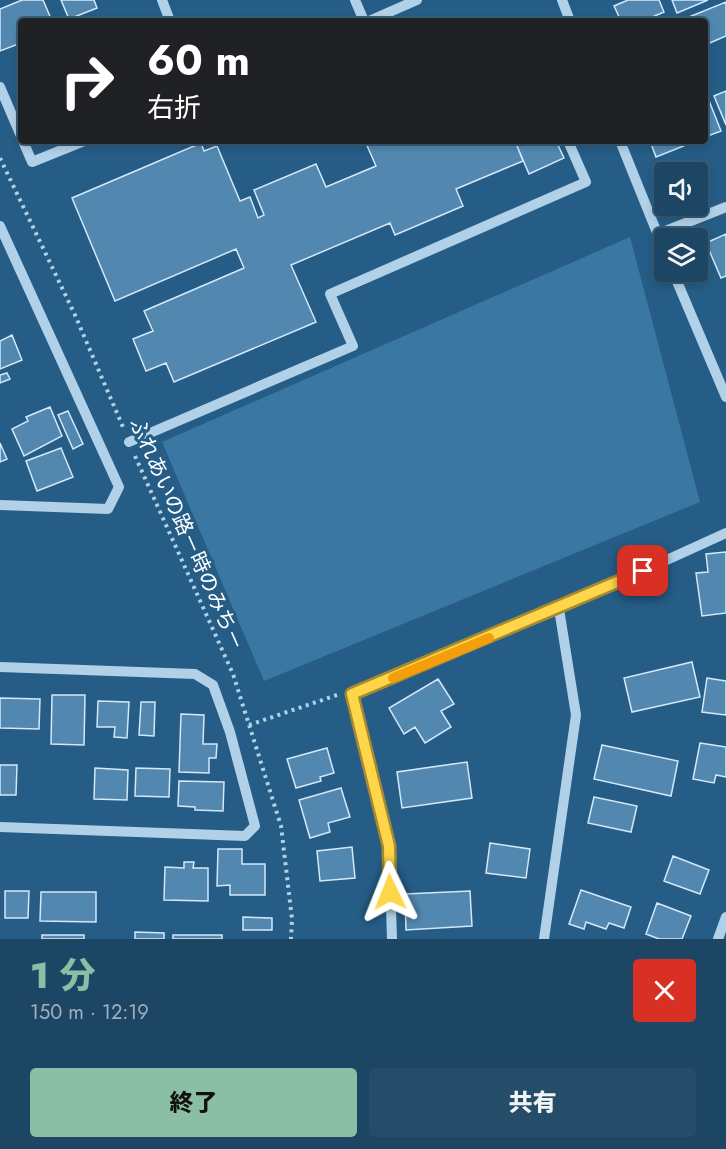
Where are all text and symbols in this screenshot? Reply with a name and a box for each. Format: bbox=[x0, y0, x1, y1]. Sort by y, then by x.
text: 60 m bbox=[147, 30, 250, 91]
icon: right bbox=[48, 42, 126, 120]
text: 右折 bbox=[147, 88, 201, 127]
map controls bbox=[654, 162, 708, 282]
button: sound bbox=[654, 162, 708, 216]
button: layers bbox=[654, 228, 708, 282]
street label: ふれあいの路－時のみち－ bbox=[122, 413, 252, 655]
pin bbox=[617, 545, 668, 596]
icon: arrive bbox=[626, 554, 659, 587]
position arrow bbox=[358, 860, 422, 924]
text: 1 分 bbox=[30, 949, 96, 1001]
button: close bbox=[633, 959, 696, 1022]
text: 150 m · 12:19 bbox=[30, 998, 149, 1027]
button: 終了 bbox=[30, 1068, 357, 1137]
button: 共有 bbox=[369, 1068, 696, 1137]

